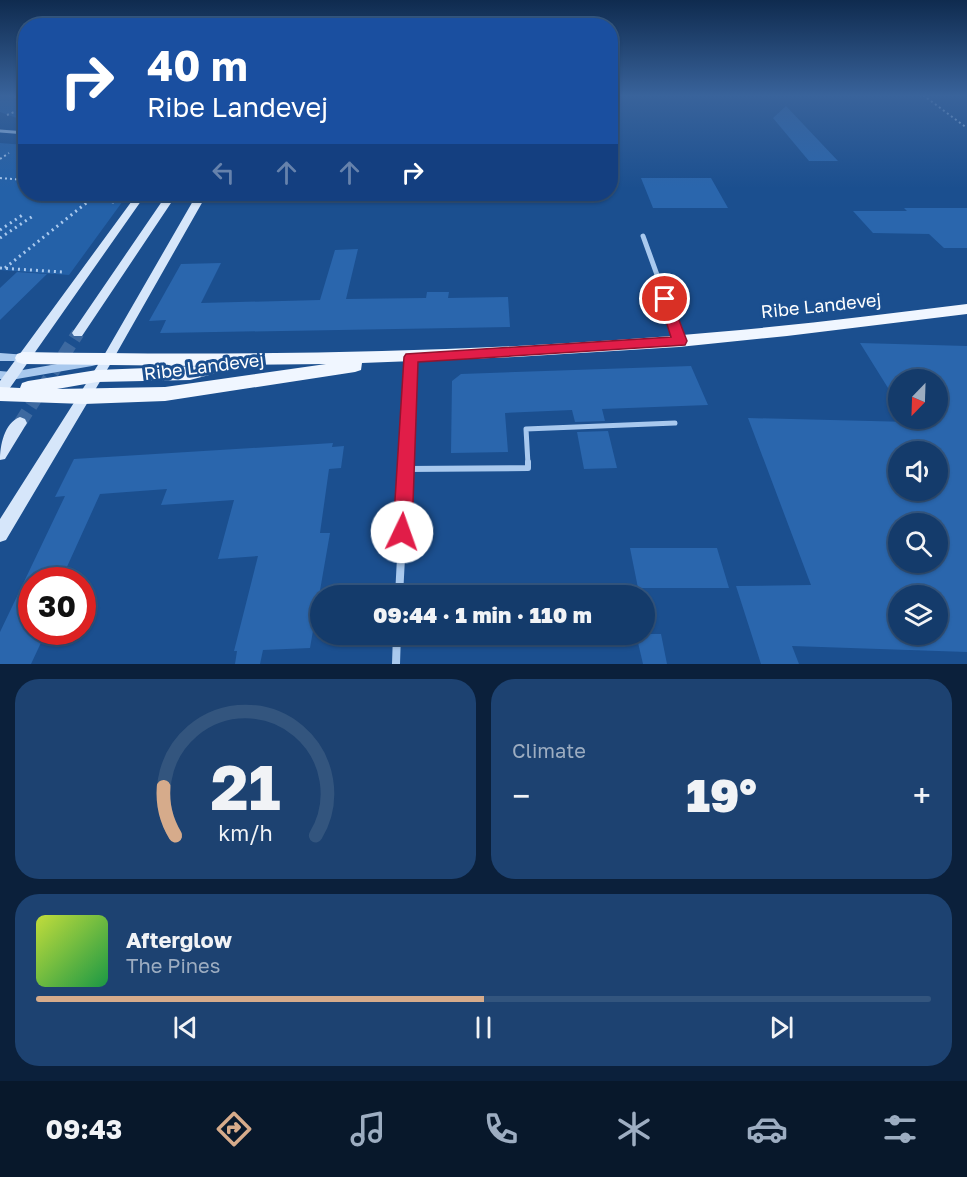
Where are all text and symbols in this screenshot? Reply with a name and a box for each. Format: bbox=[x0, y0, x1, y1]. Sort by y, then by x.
text: 40 m bbox=[147, 40, 248, 90]
icon: right bbox=[48, 42, 126, 120]
text: Ribe Landevej bbox=[147, 91, 328, 123]
icon: left bbox=[207, 156, 240, 189]
icon: ahead bbox=[270, 156, 303, 189]
icon: ahead bbox=[333, 156, 366, 189]
icon: right bbox=[396, 156, 429, 189]
pin bbox=[639, 273, 690, 324]
icon: arrive bbox=[648, 282, 681, 315]
street label: Ribe Landevej bbox=[760, 288, 882, 322]
street label: Ribe Landevej bbox=[143, 348, 265, 384]
north arrow bbox=[888, 369, 948, 429]
map controls bbox=[888, 369, 948, 645]
button: sound bbox=[888, 441, 948, 501]
position arrow bbox=[370, 500, 434, 564]
button: search bbox=[888, 513, 948, 573]
speed limit sign: 30 bbox=[18, 567, 96, 645]
button: layers bbox=[888, 585, 948, 645]
text: 09:44 · 1 min · 110 m bbox=[373, 601, 592, 628]
text: Climate bbox=[512, 738, 586, 762]
text: 21 bbox=[210, 749, 281, 824]
text: 19° bbox=[686, 768, 757, 822]
text: − bbox=[512, 776, 530, 815]
text: + bbox=[913, 776, 931, 815]
text: km/h bbox=[218, 820, 273, 846]
text: Afterglow bbox=[126, 926, 232, 953]
text: The Pines bbox=[126, 953, 220, 977]
icon: previous bbox=[169, 1011, 202, 1044]
icon: pause bbox=[467, 1011, 500, 1044]
icon: next bbox=[765, 1011, 798, 1044]
icon: directions bbox=[213, 1108, 255, 1150]
icon: music bbox=[347, 1108, 389, 1150]
icon: phone bbox=[480, 1108, 522, 1150]
icon: climate bbox=[613, 1108, 655, 1150]
icon: car bbox=[746, 1108, 788, 1150]
icon: filters bbox=[879, 1108, 921, 1150]
text: 09:43 bbox=[46, 1113, 122, 1145]

